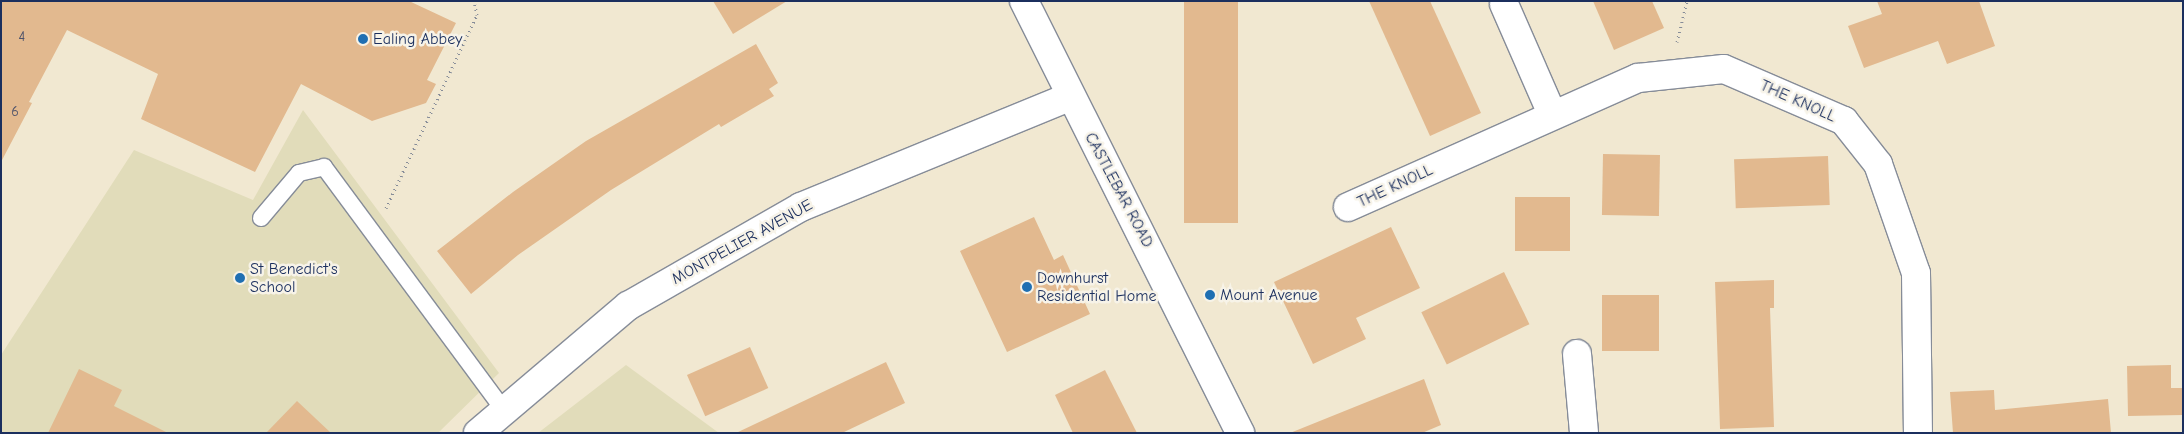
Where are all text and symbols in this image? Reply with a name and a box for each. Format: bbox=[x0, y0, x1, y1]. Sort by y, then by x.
house number: 4 bbox=[19, 29, 25, 45]
place label: Ealing Abbey bbox=[373, 29, 462, 49]
marker: Ealing Abbey bbox=[357, 33, 369, 45]
street label: THE KNOLL bbox=[1757, 76, 1839, 126]
house number: 6 bbox=[11, 104, 19, 120]
street label: CASTLEBAR ROAD bbox=[1081, 129, 1157, 251]
street label: THE KNOLL bbox=[1354, 160, 1436, 212]
street label: MONTPELIER AVENUE bbox=[668, 195, 816, 289]
place label: St Benedict's School bbox=[250, 259, 338, 297]
place label: Downhurst Residential Home bbox=[1037, 268, 1157, 306]
marker: St Benedict's School bbox=[234, 272, 246, 284]
marker: Downhurst Residential Home bbox=[1021, 281, 1033, 293]
place label: Mount Avenue bbox=[1220, 285, 1318, 305]
marker: Mount Avenue bbox=[1204, 289, 1216, 301]

